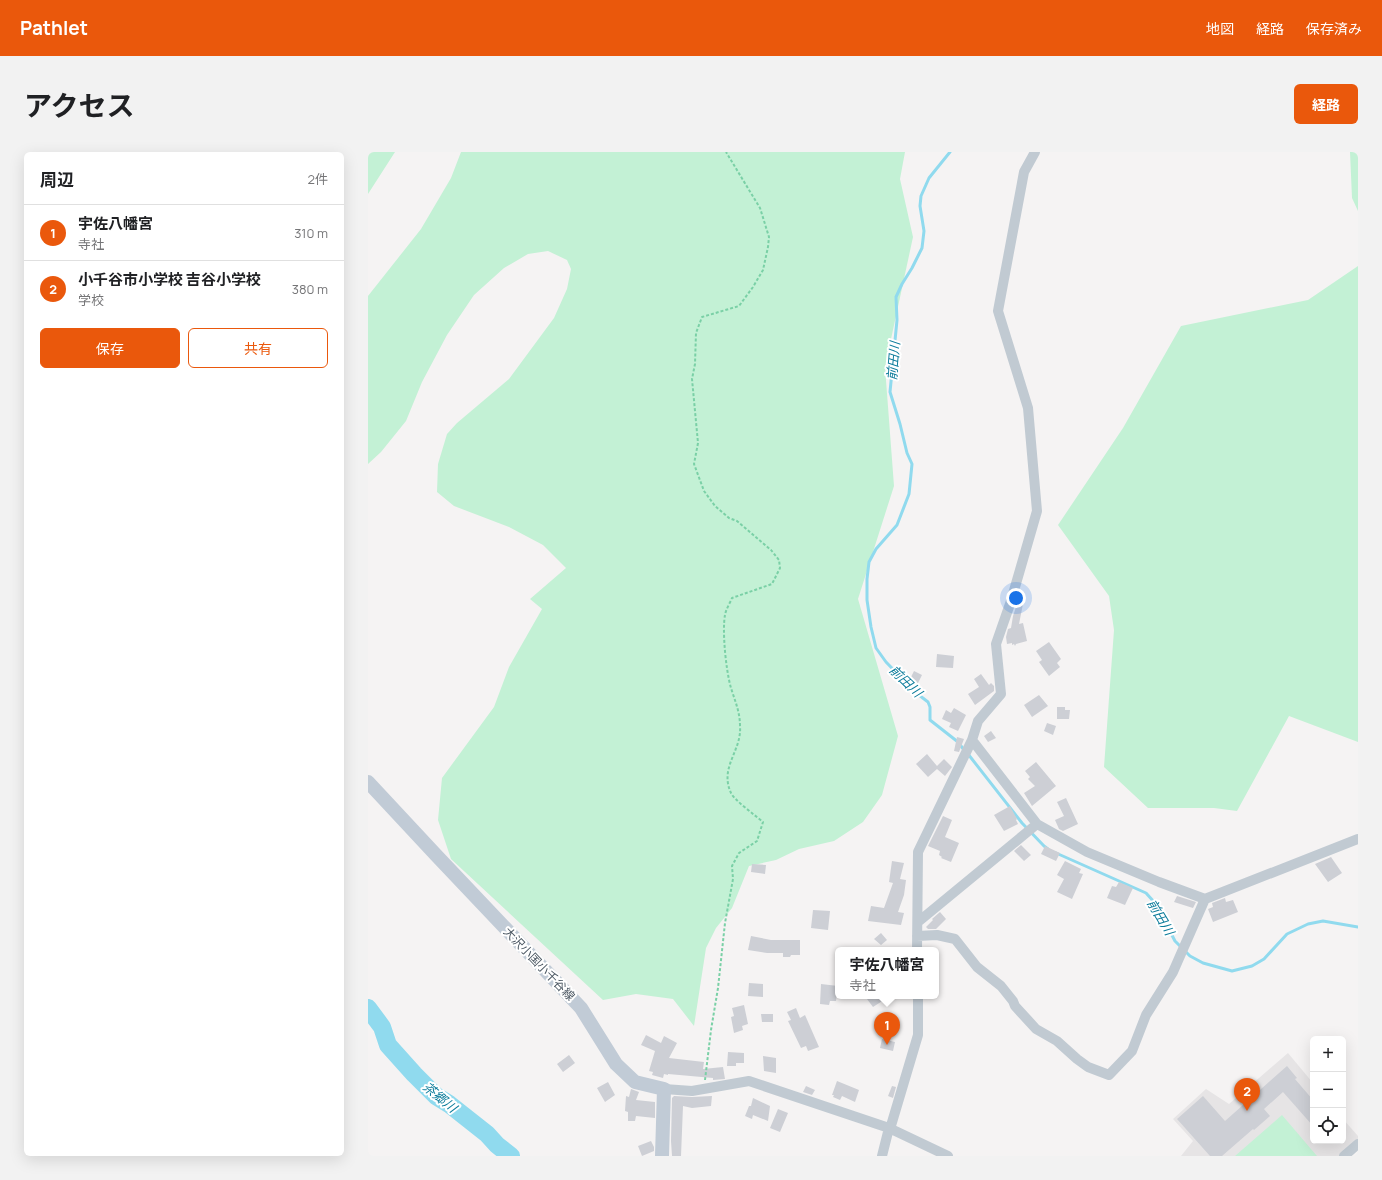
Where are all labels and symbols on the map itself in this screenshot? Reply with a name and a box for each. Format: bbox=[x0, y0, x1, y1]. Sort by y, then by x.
water label: 前田川 bbox=[882, 339, 904, 381]
your location bbox=[1006, 588, 1026, 608]
water label: 前田川 bbox=[886, 661, 928, 702]
water label: 前田川 bbox=[1143, 896, 1180, 940]
street label: 大沢小国小千谷線 bbox=[500, 923, 579, 1004]
pin: 1 bbox=[874, 1012, 900, 1045]
water label: 茶郷川 bbox=[419, 1078, 462, 1118]
pin: 2 bbox=[1234, 1078, 1260, 1111]

